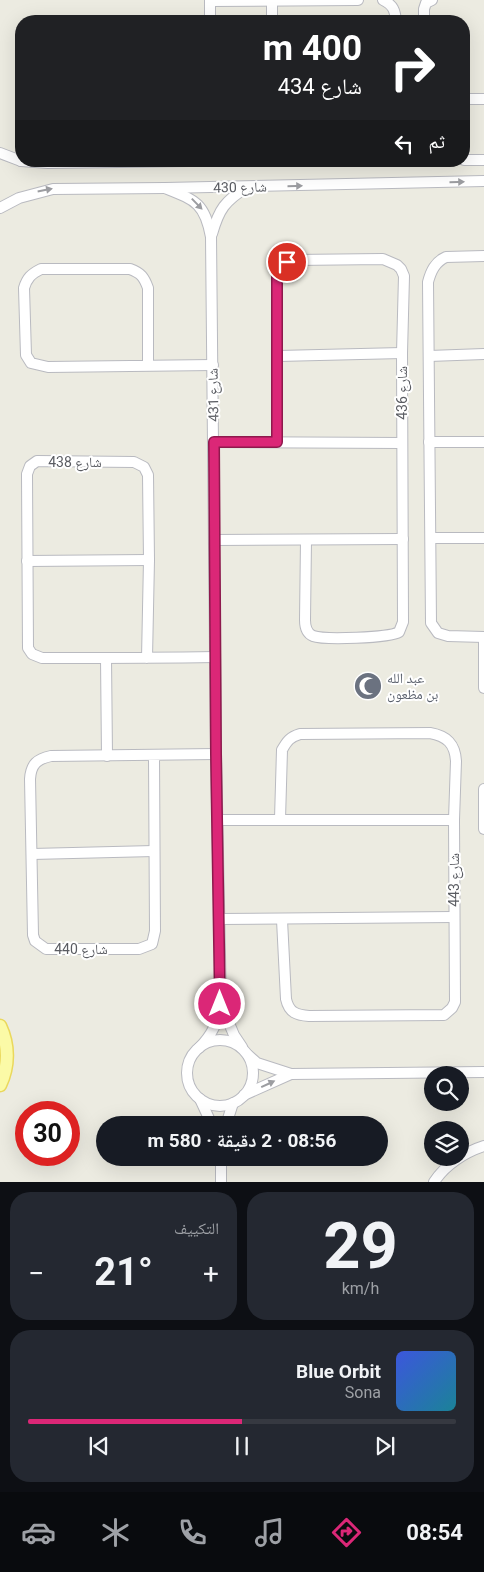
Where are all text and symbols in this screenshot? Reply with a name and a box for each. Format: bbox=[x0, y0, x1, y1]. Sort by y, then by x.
text: 400 m bbox=[263, 28, 362, 69]
icon: right bbox=[380, 35, 445, 100]
text: شارع 434 bbox=[278, 74, 362, 99]
icon: left bbox=[390, 130, 418, 158]
text: ثم bbox=[428, 130, 445, 153]
one-way arrow bbox=[450, 178, 466, 186]
street label: شارع 430 bbox=[213, 179, 267, 197]
one-way arrow bbox=[287, 181, 303, 189]
one-way arrow bbox=[38, 186, 54, 194]
one-way arrow bbox=[191, 198, 203, 210]
pin bbox=[266, 241, 308, 283]
icon: arrive bbox=[273, 248, 301, 276]
street label: شارع 436 bbox=[394, 366, 412, 420]
street label: شارع 431 bbox=[205, 368, 223, 422]
street label: شارع 438 bbox=[48, 454, 102, 472]
place label: عبد الله بن مظعون bbox=[387, 670, 438, 703]
mosque icon: عبد الله بن مظعون bbox=[353, 671, 383, 701]
street label: شارع 443 bbox=[446, 853, 464, 907]
street label: شارع 440 bbox=[54, 941, 108, 959]
position arrow bbox=[193, 977, 245, 1029]
map controls bbox=[424, 1066, 469, 1166]
button: search bbox=[424, 1066, 469, 1111]
one-way arrow bbox=[261, 1080, 275, 1088]
speed limit sign: 30 bbox=[15, 1101, 80, 1166]
button: layers bbox=[424, 1121, 469, 1166]
text: 08:56 · 2 دقيقة · 580 m bbox=[148, 1129, 336, 1152]
text: 29 bbox=[323, 1208, 398, 1284]
text: التكييف bbox=[174, 1219, 219, 1238]
text: 21° bbox=[94, 1250, 153, 1294]
text: − bbox=[28, 1257, 44, 1290]
text: + bbox=[203, 1257, 219, 1290]
text: km/h bbox=[342, 1279, 379, 1298]
text: Blue Orbit bbox=[296, 1360, 381, 1383]
text: Sona bbox=[345, 1383, 381, 1402]
icon: previous bbox=[85, 1432, 113, 1460]
icon: pause bbox=[228, 1432, 256, 1460]
icon: next bbox=[371, 1432, 399, 1460]
icon: car bbox=[21, 1515, 56, 1550]
icon: climate bbox=[98, 1515, 133, 1550]
icon: phone bbox=[175, 1515, 210, 1550]
icon: music bbox=[252, 1515, 287, 1550]
icon: directions bbox=[329, 1515, 364, 1550]
text: 08:54 bbox=[406, 1520, 463, 1545]

